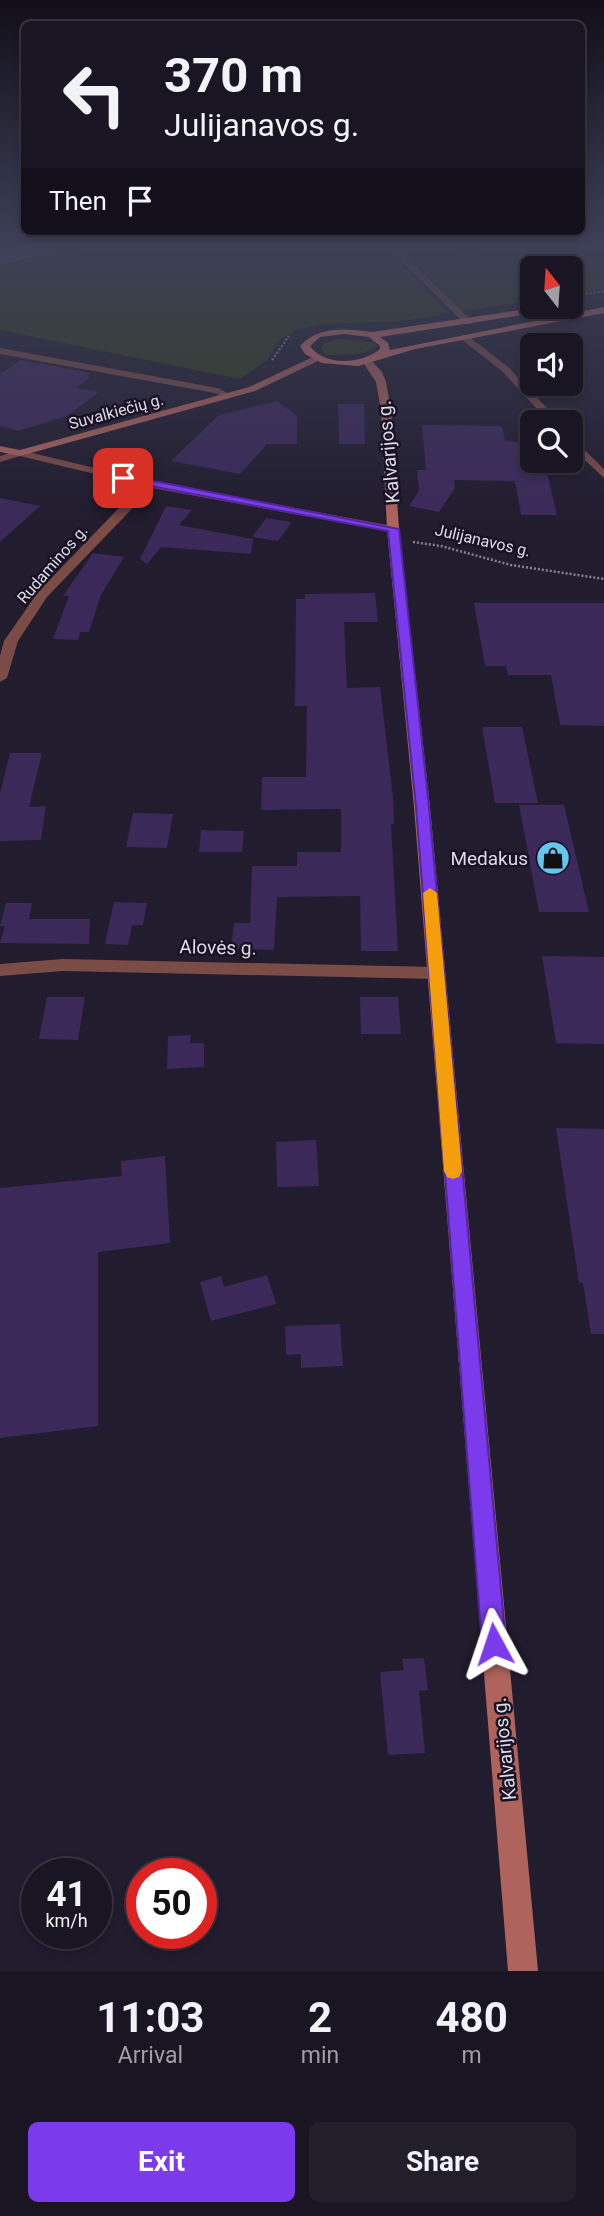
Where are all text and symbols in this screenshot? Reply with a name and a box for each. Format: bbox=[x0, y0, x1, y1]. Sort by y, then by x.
text: 370 m bbox=[164, 47, 303, 104]
icon: left bbox=[49, 49, 140, 140]
text: Julijanavos g. bbox=[164, 106, 359, 144]
icon: arrive bbox=[121, 182, 159, 220]
text: Then bbox=[49, 186, 107, 216]
north arrow bbox=[520, 256, 583, 318]
map controls bbox=[520, 256, 583, 473]
button: sound bbox=[520, 333, 583, 396]
street label: Suvalkiečių g. bbox=[67, 390, 166, 433]
street label: Kalvarijos g. bbox=[373, 400, 404, 504]
button: search bbox=[520, 410, 583, 473]
pin bbox=[93, 448, 153, 508]
icon: arrive bbox=[104, 459, 142, 497]
street label: Julijanavos g. bbox=[433, 520, 533, 561]
street label: Rudaminos g. bbox=[13, 521, 92, 607]
shop icon: Medakus bbox=[534, 839, 572, 877]
place label: Medakus bbox=[450, 847, 528, 870]
street label: Alovės g. bbox=[179, 935, 257, 960]
position arrow bbox=[457, 1607, 531, 1681]
street label: Kalvarijos g. bbox=[488, 1697, 521, 1801]
speed limit sign: 50 bbox=[126, 1858, 217, 1949]
text: 41 bbox=[46, 1874, 87, 1915]
text: km/h bbox=[45, 1910, 88, 1931]
text: 11:03 bbox=[96, 1993, 204, 2042]
text: 2 bbox=[308, 1993, 332, 2042]
text: 480 bbox=[435, 1993, 508, 2042]
text: Arrival bbox=[118, 2042, 183, 2069]
text: min bbox=[301, 2042, 339, 2069]
text: m bbox=[462, 2042, 482, 2069]
button: Exit bbox=[28, 2122, 295, 2202]
button: Share bbox=[309, 2122, 576, 2202]

